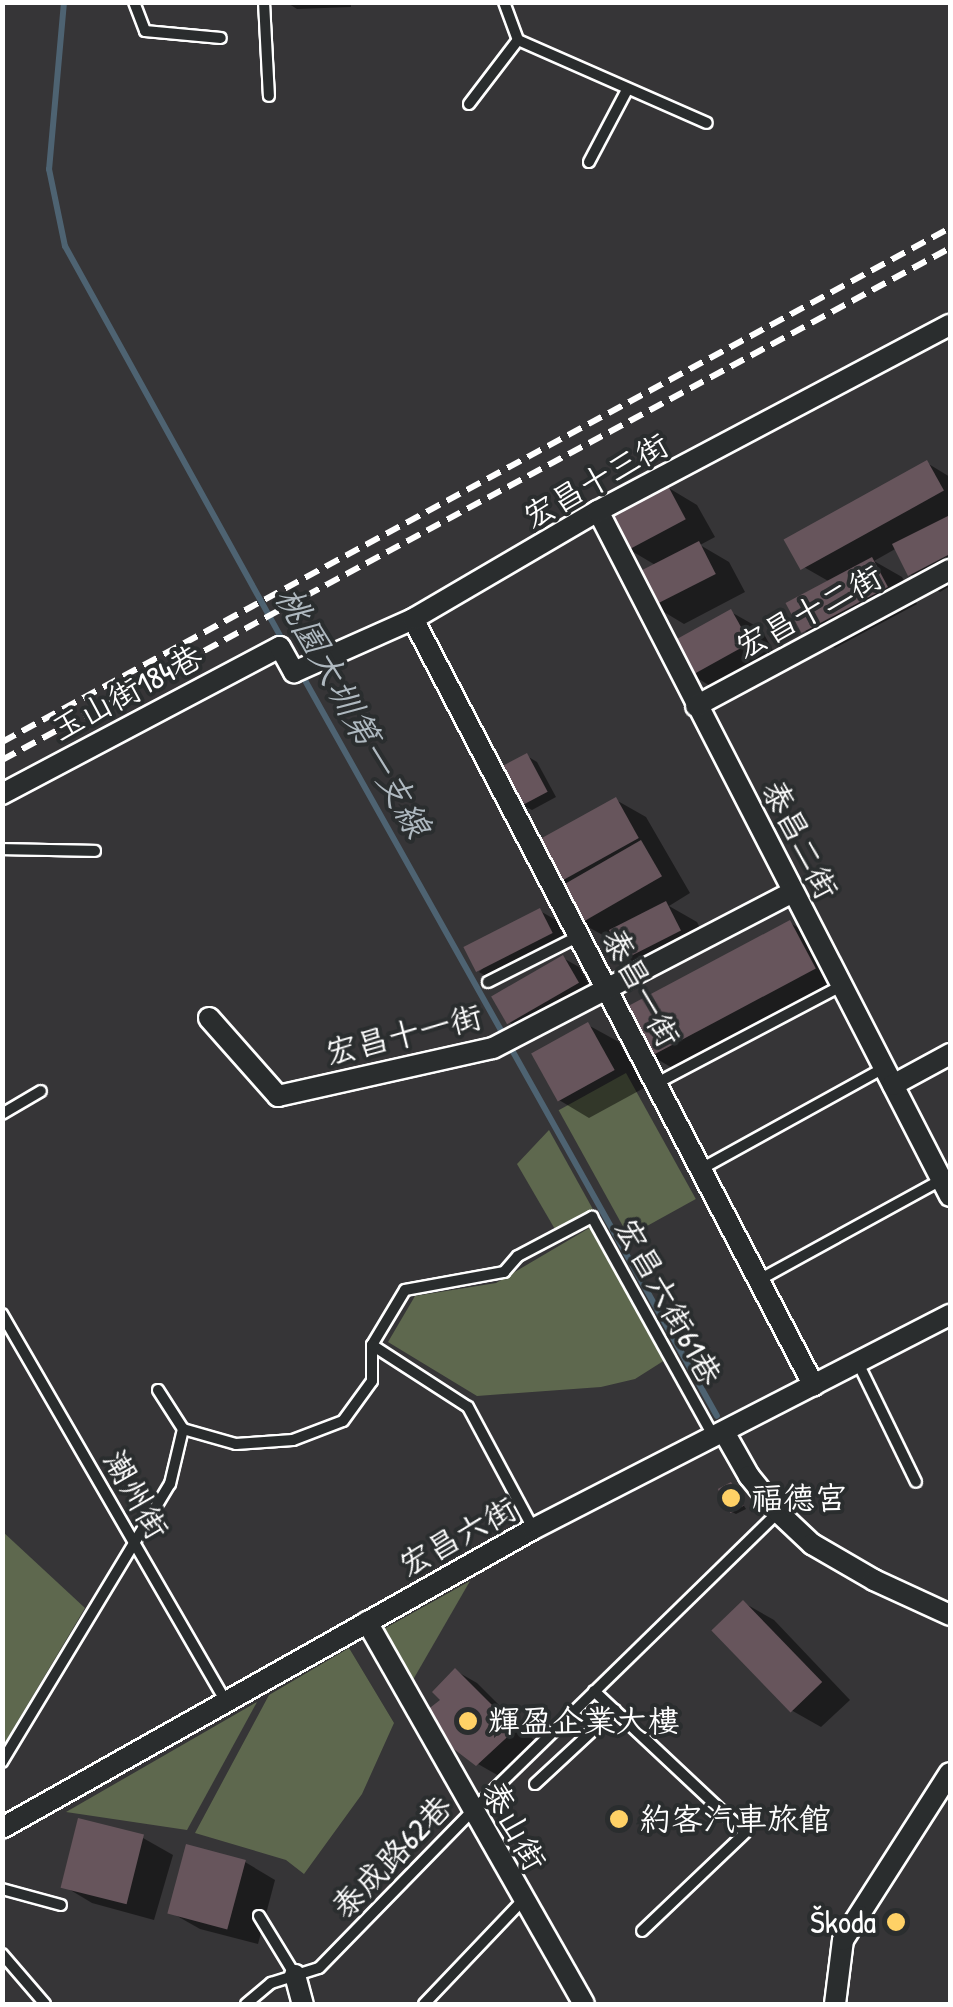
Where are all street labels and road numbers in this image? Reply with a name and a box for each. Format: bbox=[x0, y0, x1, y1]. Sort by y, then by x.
street label: 宏昌十三街 bbox=[517, 425, 675, 537]
street label: 宏昌十二街 bbox=[729, 557, 889, 667]
street label: 玉山街184巷 bbox=[45, 637, 209, 749]
street label: 泰昌二街 bbox=[754, 774, 846, 906]
street label: 泰昌一街 bbox=[594, 922, 688, 1054]
street label: 宏昌十一街 bbox=[322, 997, 486, 1073]
street label: 宏昌六街61巷 bbox=[607, 1212, 729, 1392]
street label: 潮州街 bbox=[95, 1444, 177, 1546]
street label: 宏昌六街 bbox=[393, 1489, 523, 1585]
street label: 泰山街 bbox=[474, 1775, 554, 1877]
street label: 泰成路62巷 bbox=[324, 1788, 460, 1926]

